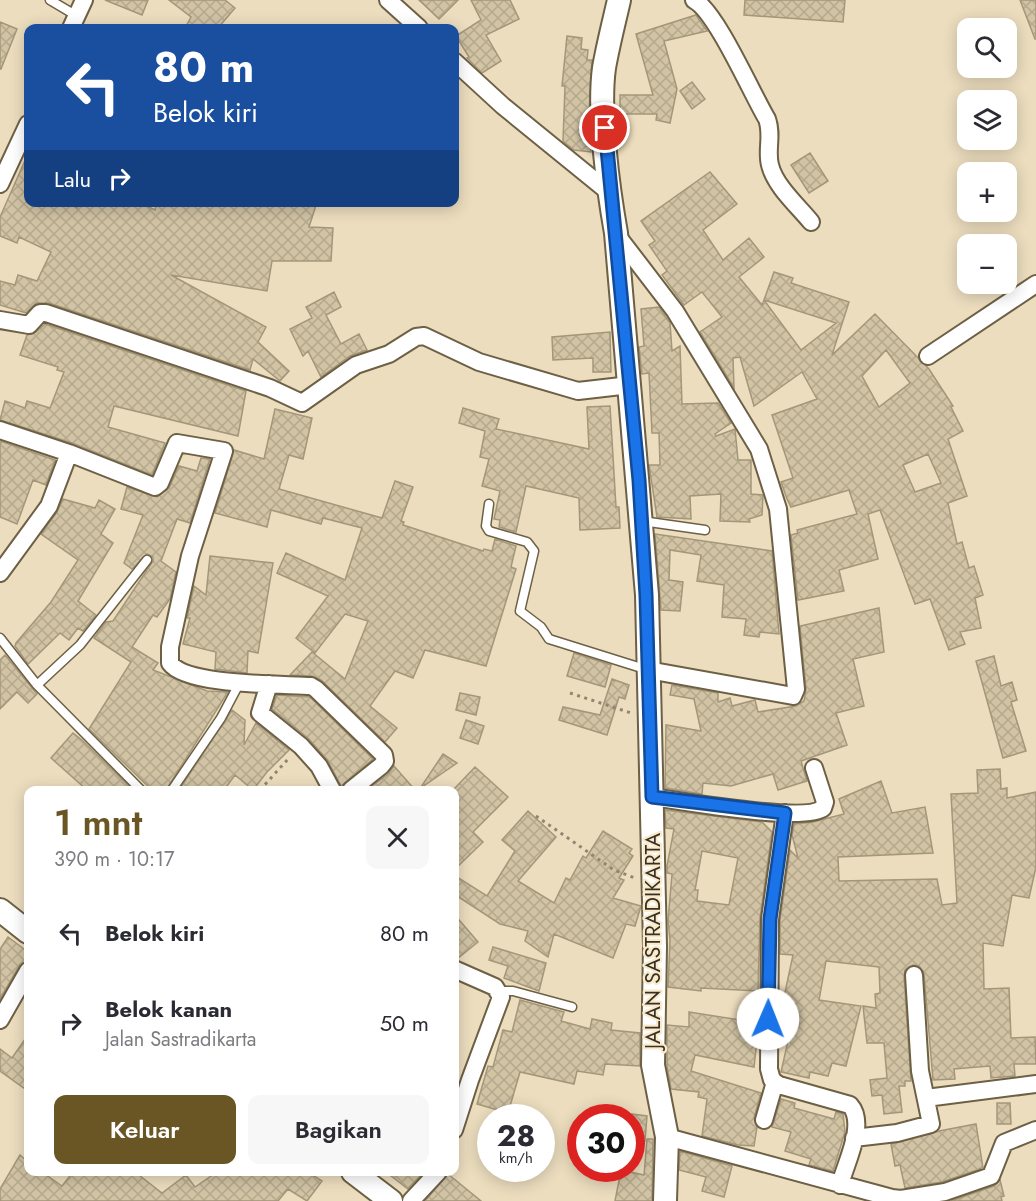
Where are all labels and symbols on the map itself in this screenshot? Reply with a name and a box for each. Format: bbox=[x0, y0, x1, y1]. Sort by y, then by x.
pin bbox=[579, 102, 630, 153]
street label: JALAN SASTRADIKARTA bbox=[638, 833, 668, 1052]
position arrow bbox=[736, 987, 800, 1051]
speed limit sign: 30 bbox=[567, 1104, 645, 1182]

